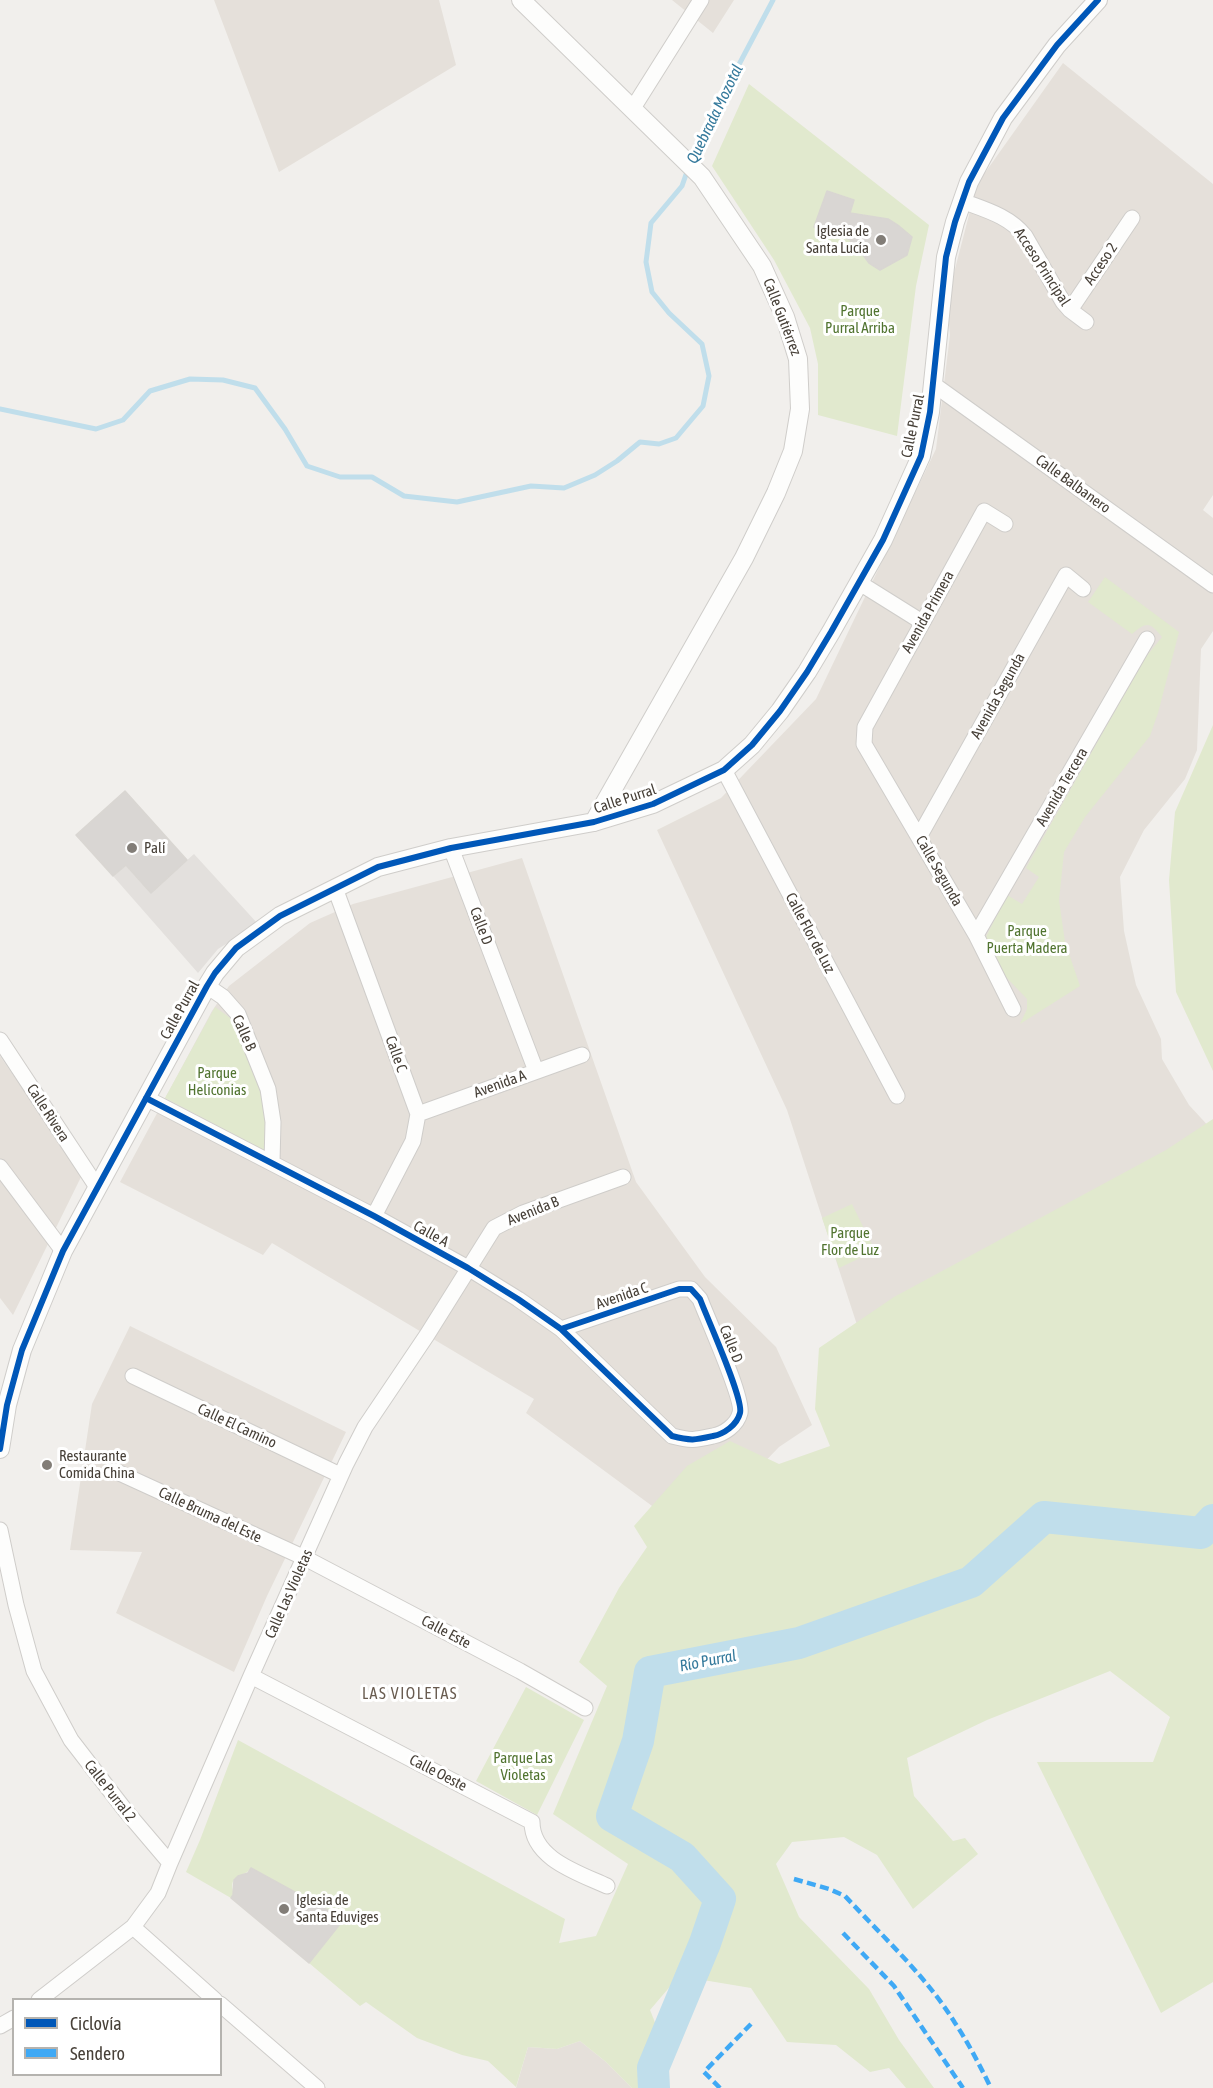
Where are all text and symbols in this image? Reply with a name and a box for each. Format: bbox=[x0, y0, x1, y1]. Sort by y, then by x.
water label: Quebrada Mozotal bbox=[683, 61, 747, 167]
place label: Iglesia de Santa Lucía bbox=[806, 222, 869, 257]
street label: Acceso Principal bbox=[1010, 225, 1074, 309]
marker: Iglesia de Santa Lucía bbox=[874, 233, 888, 247]
street label: Acceso 2 bbox=[1080, 240, 1122, 288]
street label: Calle Gutiérrez bbox=[759, 276, 805, 358]
park label: Parque Purral Arriba bbox=[825, 302, 895, 337]
street label: Calle Purral bbox=[897, 393, 929, 459]
street label: Calle Balbanero bbox=[1032, 451, 1114, 517]
street label: Avenida Primera bbox=[898, 568, 958, 656]
street label: Avenida Segunda bbox=[967, 650, 1029, 742]
street label: Avenida Tercera bbox=[1032, 745, 1092, 829]
street label: Calle Purral bbox=[592, 780, 658, 818]
street label: Calle Segunda bbox=[912, 832, 966, 910]
place label: Palí bbox=[144, 839, 165, 857]
marker: Palí bbox=[125, 841, 139, 855]
street label: Calle Flor de Luz bbox=[781, 890, 839, 976]
street label: Calle D bbox=[466, 905, 496, 947]
park label: Parque Puerta Madera bbox=[986, 922, 1068, 957]
street label: Calle Purral bbox=[156, 977, 204, 1043]
street label: Calle B bbox=[228, 1012, 260, 1054]
street label: Calle C bbox=[381, 1033, 411, 1075]
park label: Parque Heliconias bbox=[188, 1064, 246, 1099]
street label: Avenida A bbox=[471, 1066, 529, 1102]
street label: Calle Rivera bbox=[23, 1081, 73, 1145]
street label: Avenida B bbox=[505, 1193, 561, 1229]
street label: Calle A bbox=[410, 1217, 452, 1251]
park label: Parque Flor de Luz bbox=[821, 1224, 879, 1259]
street label: Avenida C bbox=[594, 1279, 650, 1313]
street label: Calle D bbox=[715, 1323, 747, 1365]
street label: Calle El Camino bbox=[195, 1400, 279, 1452]
place label: Restaurante Comida China bbox=[59, 1447, 135, 1482]
marker: Restaurante Comida China bbox=[40, 1458, 54, 1472]
street label: Calle Bruma del Este bbox=[156, 1483, 264, 1547]
street label: Calle Las Violetas bbox=[261, 1547, 317, 1641]
street label: Calle Este bbox=[418, 1612, 474, 1652]
water label: Río Purral bbox=[678, 1646, 738, 1676]
district label: LAS VIOLETAS bbox=[362, 1684, 458, 1704]
park label: Parque Las Violetas bbox=[493, 1749, 553, 1784]
street label: Calle Oeste bbox=[406, 1751, 470, 1795]
street label: Calle Purral 2 bbox=[80, 1756, 140, 1826]
place label: Iglesia de Santa Eduviges bbox=[296, 1891, 379, 1926]
marker: Iglesia de Santa Eduviges bbox=[277, 1902, 291, 1916]
legend bbox=[12, 1998, 222, 2076]
text: Ciclovía bbox=[70, 2013, 122, 2034]
text: Sendero bbox=[70, 2043, 125, 2064]

